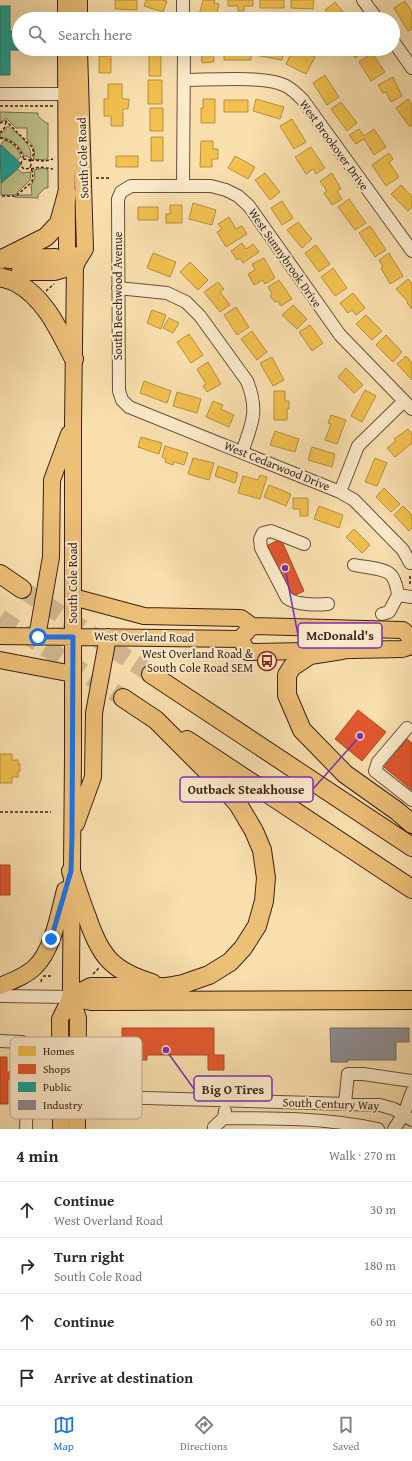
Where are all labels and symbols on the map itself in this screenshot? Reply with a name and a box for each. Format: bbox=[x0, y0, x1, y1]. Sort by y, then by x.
street label: West Brookover Drive bbox=[296, 96, 373, 194]
street label: South Cole Road bbox=[73, 116, 92, 199]
street label: West Sunnybrook Drive bbox=[245, 205, 326, 311]
street label: South Beechwood Avenue bbox=[109, 231, 126, 360]
street label: West Cedarwood Drive bbox=[222, 437, 333, 495]
street label: South Cole Road bbox=[64, 542, 81, 624]
callout: McDonald's bbox=[298, 623, 382, 648]
text: McDonald's bbox=[306, 626, 374, 645]
street label: West Overland Road bbox=[94, 627, 195, 646]
route start bbox=[29, 628, 47, 646]
place label: West Overland Road & South Cole Road SEM bbox=[142, 645, 254, 676]
bus stop icon: West Overland Road & South Cole Road SEM bbox=[256, 650, 278, 672]
callout: Outback Steakhouse bbox=[180, 777, 313, 802]
text: Outback Steakhouse bbox=[188, 780, 304, 799]
route end bbox=[42, 930, 60, 948]
legend bbox=[10, 1037, 142, 1119]
text: Homes bbox=[43, 1043, 74, 1059]
text: Shops bbox=[43, 1061, 70, 1077]
callout: Big O Tires bbox=[194, 1076, 272, 1101]
text: Public bbox=[43, 1079, 72, 1095]
text: Big O Tires bbox=[202, 1080, 265, 1099]
street label: South Century Way bbox=[282, 1093, 380, 1114]
text: Industry bbox=[43, 1097, 83, 1113]

